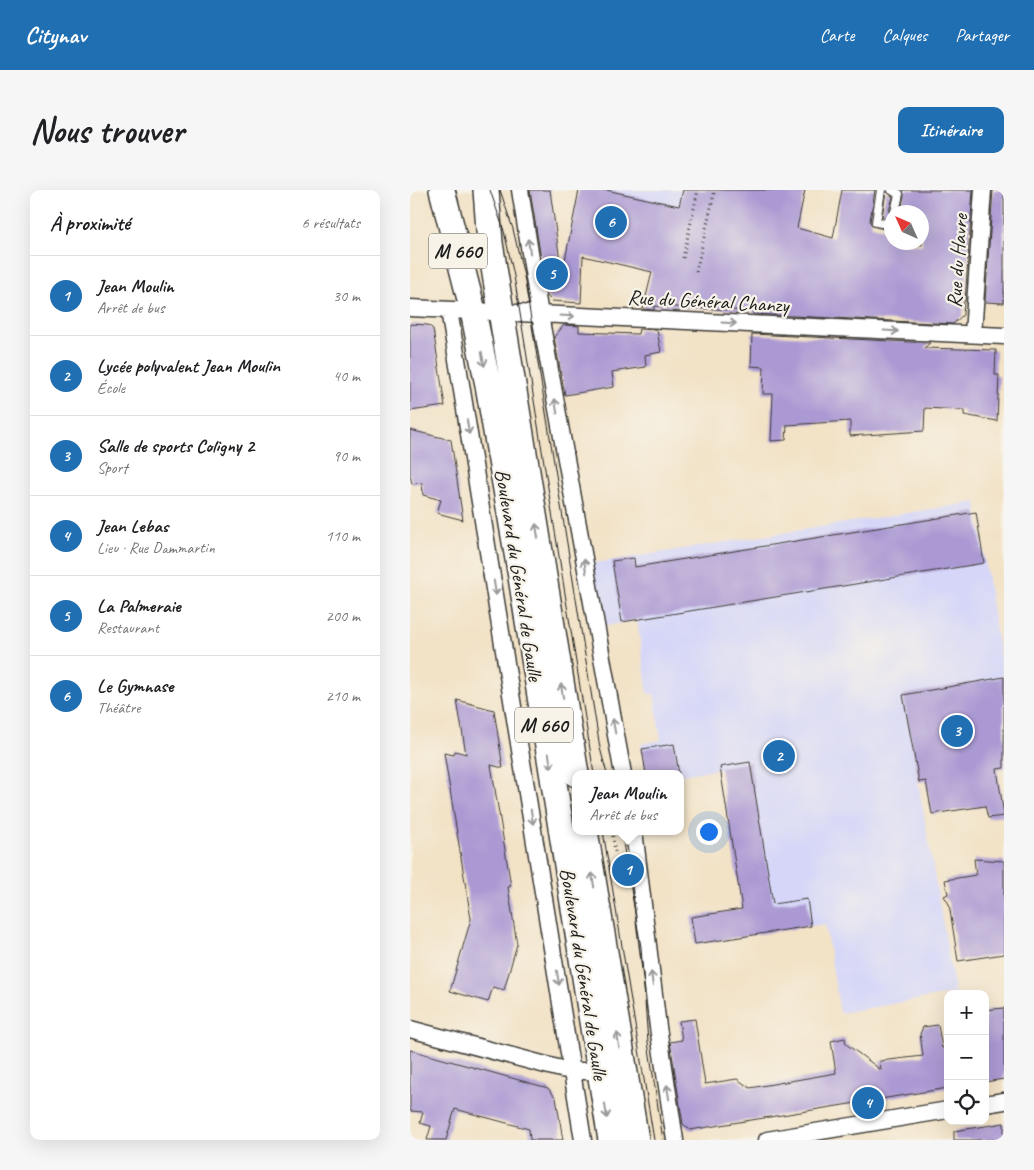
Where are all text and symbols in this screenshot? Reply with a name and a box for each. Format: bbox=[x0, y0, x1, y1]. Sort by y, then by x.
text: Citynav bbox=[25, 20, 86, 50]
text: Carte bbox=[820, 24, 854, 46]
text: Calques bbox=[882, 24, 927, 46]
text: Partager bbox=[955, 24, 1009, 46]
button: Itinéraire bbox=[898, 107, 1004, 153]
text: Nous trouver bbox=[30, 108, 184, 153]
pin: 6 bbox=[595, 203, 627, 241]
north arrow bbox=[884, 205, 929, 250]
text: À proximité bbox=[50, 210, 130, 236]
street label: Rue du Havre bbox=[941, 212, 973, 309]
text: 6 résultats bbox=[301, 213, 360, 233]
road number: M 660 bbox=[429, 234, 487, 268]
one-way arrow bbox=[524, 238, 534, 254]
pin: 5 bbox=[536, 255, 568, 293]
text: Jean Moulin bbox=[97, 274, 174, 298]
street label: Rue du Général Chanzy bbox=[627, 284, 791, 318]
text: 1 bbox=[62, 286, 70, 306]
text: 30 m bbox=[333, 286, 360, 306]
text: Arrêt de bus bbox=[97, 298, 164, 318]
one-way arrow bbox=[559, 311, 575, 320]
one-way arrow bbox=[721, 319, 737, 328]
one-way arrow bbox=[883, 326, 899, 335]
one-way arrow bbox=[478, 351, 488, 367]
text: Lycée polyvalent Jean Moulin bbox=[97, 354, 280, 378]
text: 2 bbox=[62, 366, 70, 386]
text: 40 m bbox=[333, 366, 360, 386]
text: École bbox=[97, 378, 125, 398]
one-way arrow bbox=[551, 398, 561, 414]
one-way arrow bbox=[464, 419, 474, 435]
text: Salle de sports Coligny 2 bbox=[97, 434, 254, 458]
text: 3 bbox=[62, 446, 70, 466]
text: 90 m bbox=[333, 446, 360, 466]
text: Sport bbox=[97, 458, 128, 478]
street label: Boulevard du Général de Gaulle bbox=[489, 467, 549, 684]
text: Jean Lebas bbox=[97, 514, 168, 538]
one-way arrow bbox=[531, 523, 541, 539]
text: 4 bbox=[62, 526, 70, 546]
text: 110 m bbox=[326, 526, 360, 546]
text: Lieu · Rue Dammartin bbox=[97, 538, 215, 558]
one-way arrow bbox=[580, 558, 590, 574]
one-way arrow bbox=[490, 579, 500, 595]
text: La Palmeraie bbox=[97, 594, 181, 618]
text: 5 bbox=[63, 606, 69, 626]
text: 200 m bbox=[326, 606, 360, 626]
text: Restaurant bbox=[97, 618, 159, 638]
text: Le Gymnase bbox=[97, 674, 173, 698]
one-way arrow bbox=[557, 683, 567, 699]
text: 6 bbox=[62, 686, 70, 706]
text: 210 m bbox=[326, 686, 360, 706]
text: Théâtre bbox=[97, 698, 141, 718]
road number: M 660 bbox=[515, 708, 573, 742]
pin: 3 bbox=[941, 712, 973, 750]
one-way arrow bbox=[609, 718, 619, 734]
pin: 2 bbox=[763, 737, 795, 775]
one-way arrow bbox=[545, 753, 555, 769]
popup bbox=[572, 770, 684, 835]
text: Jean Moulin bbox=[590, 781, 666, 805]
text: Arrêt de bus bbox=[590, 805, 657, 825]
one-way arrow bbox=[527, 809, 537, 825]
your location bbox=[696, 819, 722, 845]
pin: 1 bbox=[612, 851, 644, 889]
street label: Boulevard du Général de Gaulle bbox=[554, 866, 614, 1083]
one-way arrow bbox=[587, 872, 597, 888]
one-way arrow bbox=[553, 969, 563, 985]
one-way arrow bbox=[647, 971, 657, 987]
map controls bbox=[944, 990, 989, 1125]
button: + bbox=[944, 990, 989, 1035]
one-way arrow bbox=[613, 1033, 623, 1049]
button: − bbox=[944, 1035, 989, 1080]
button: locate bbox=[944, 1080, 989, 1125]
one-way arrow bbox=[663, 1084, 673, 1100]
pin: 4 bbox=[852, 1084, 884, 1122]
one-way arrow bbox=[602, 1103, 612, 1119]

